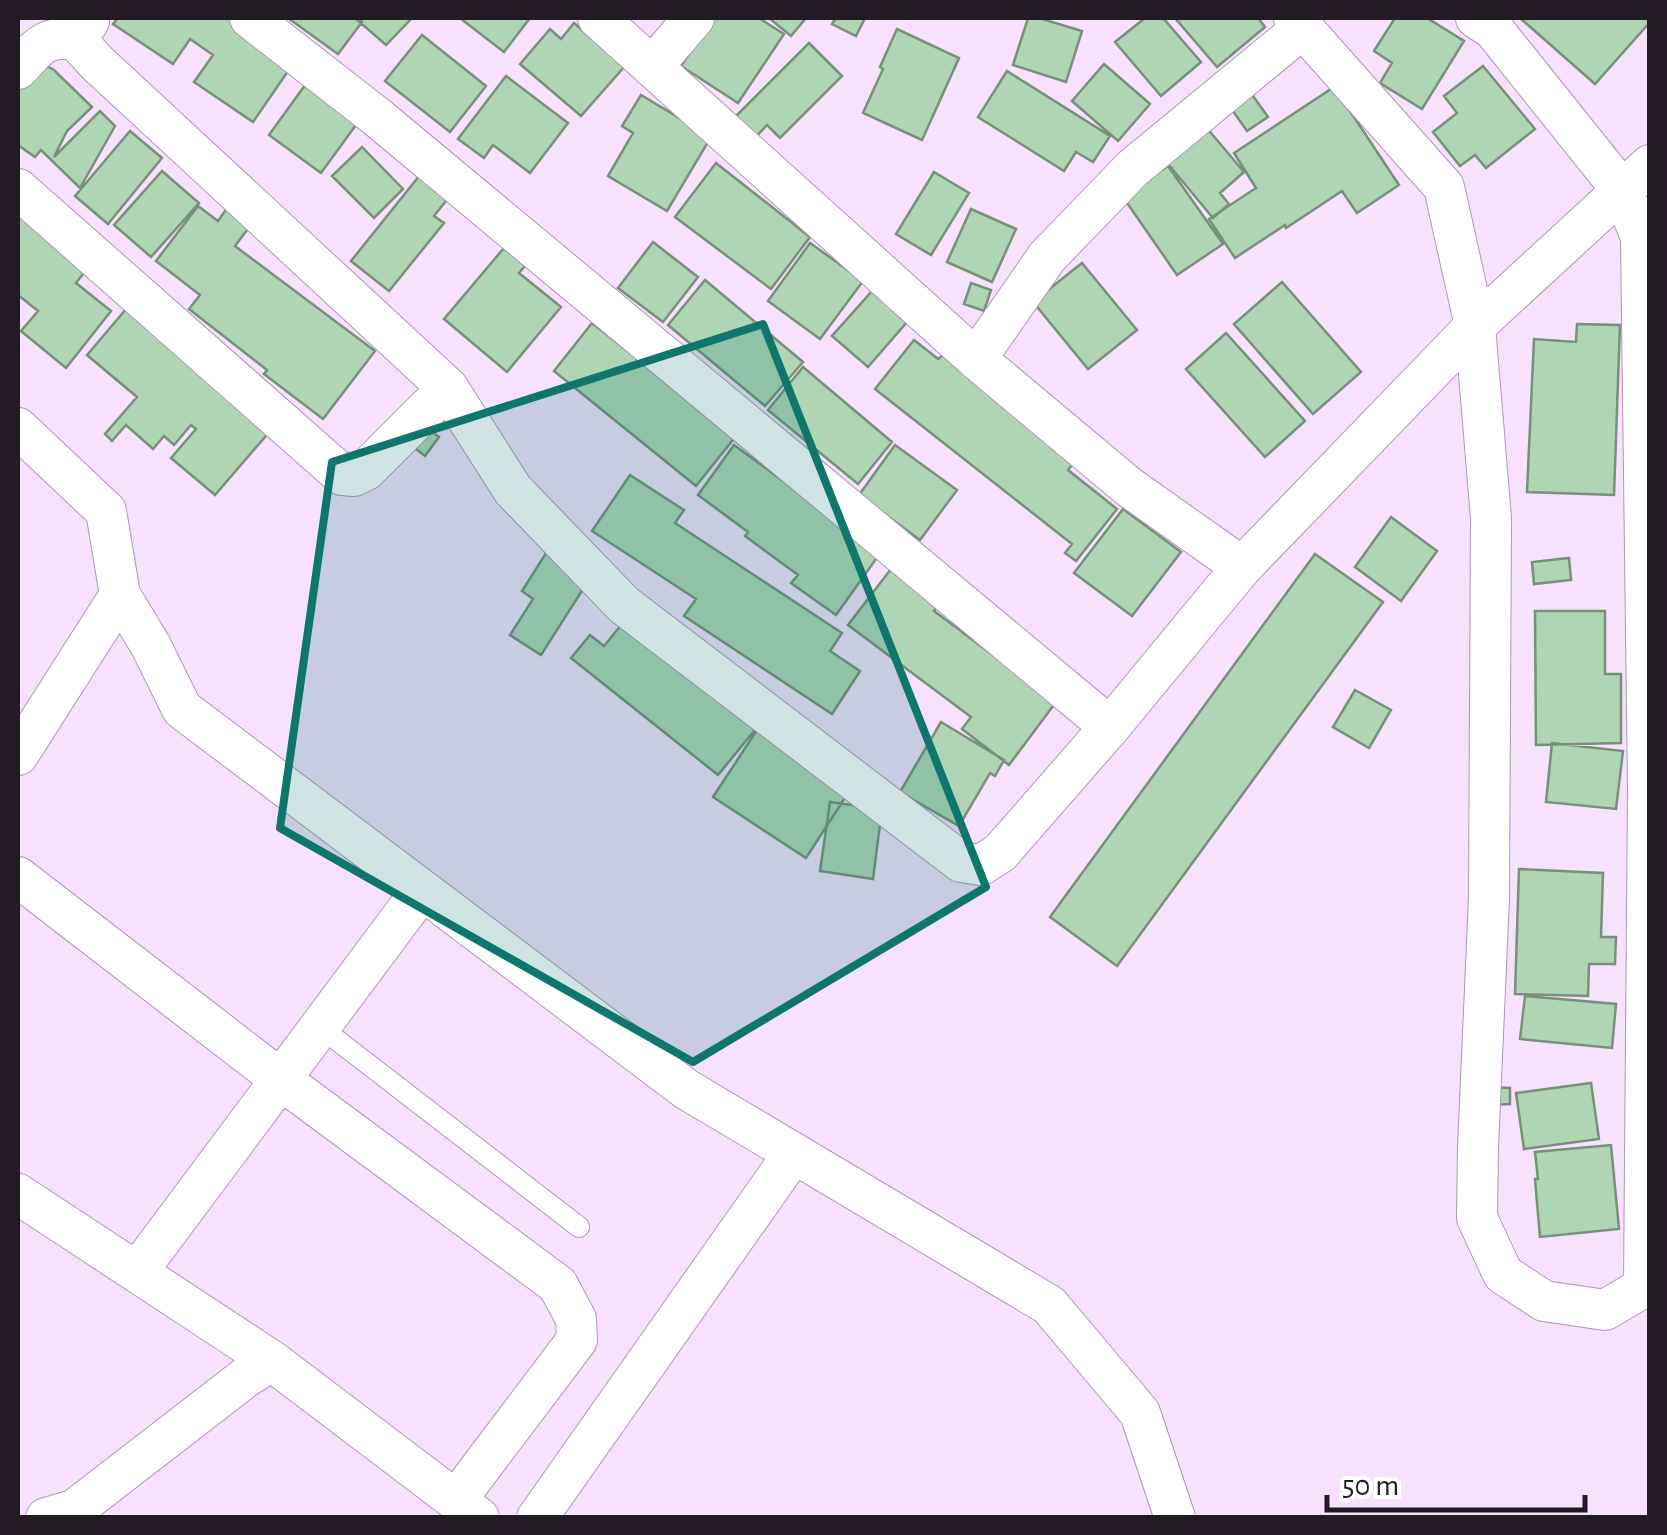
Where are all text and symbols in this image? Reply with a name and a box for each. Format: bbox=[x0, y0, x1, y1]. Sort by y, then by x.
scale bar bbox=[1327, 1450, 1584, 1512]
text: 50 m bbox=[1342, 1471, 1399, 1501]

